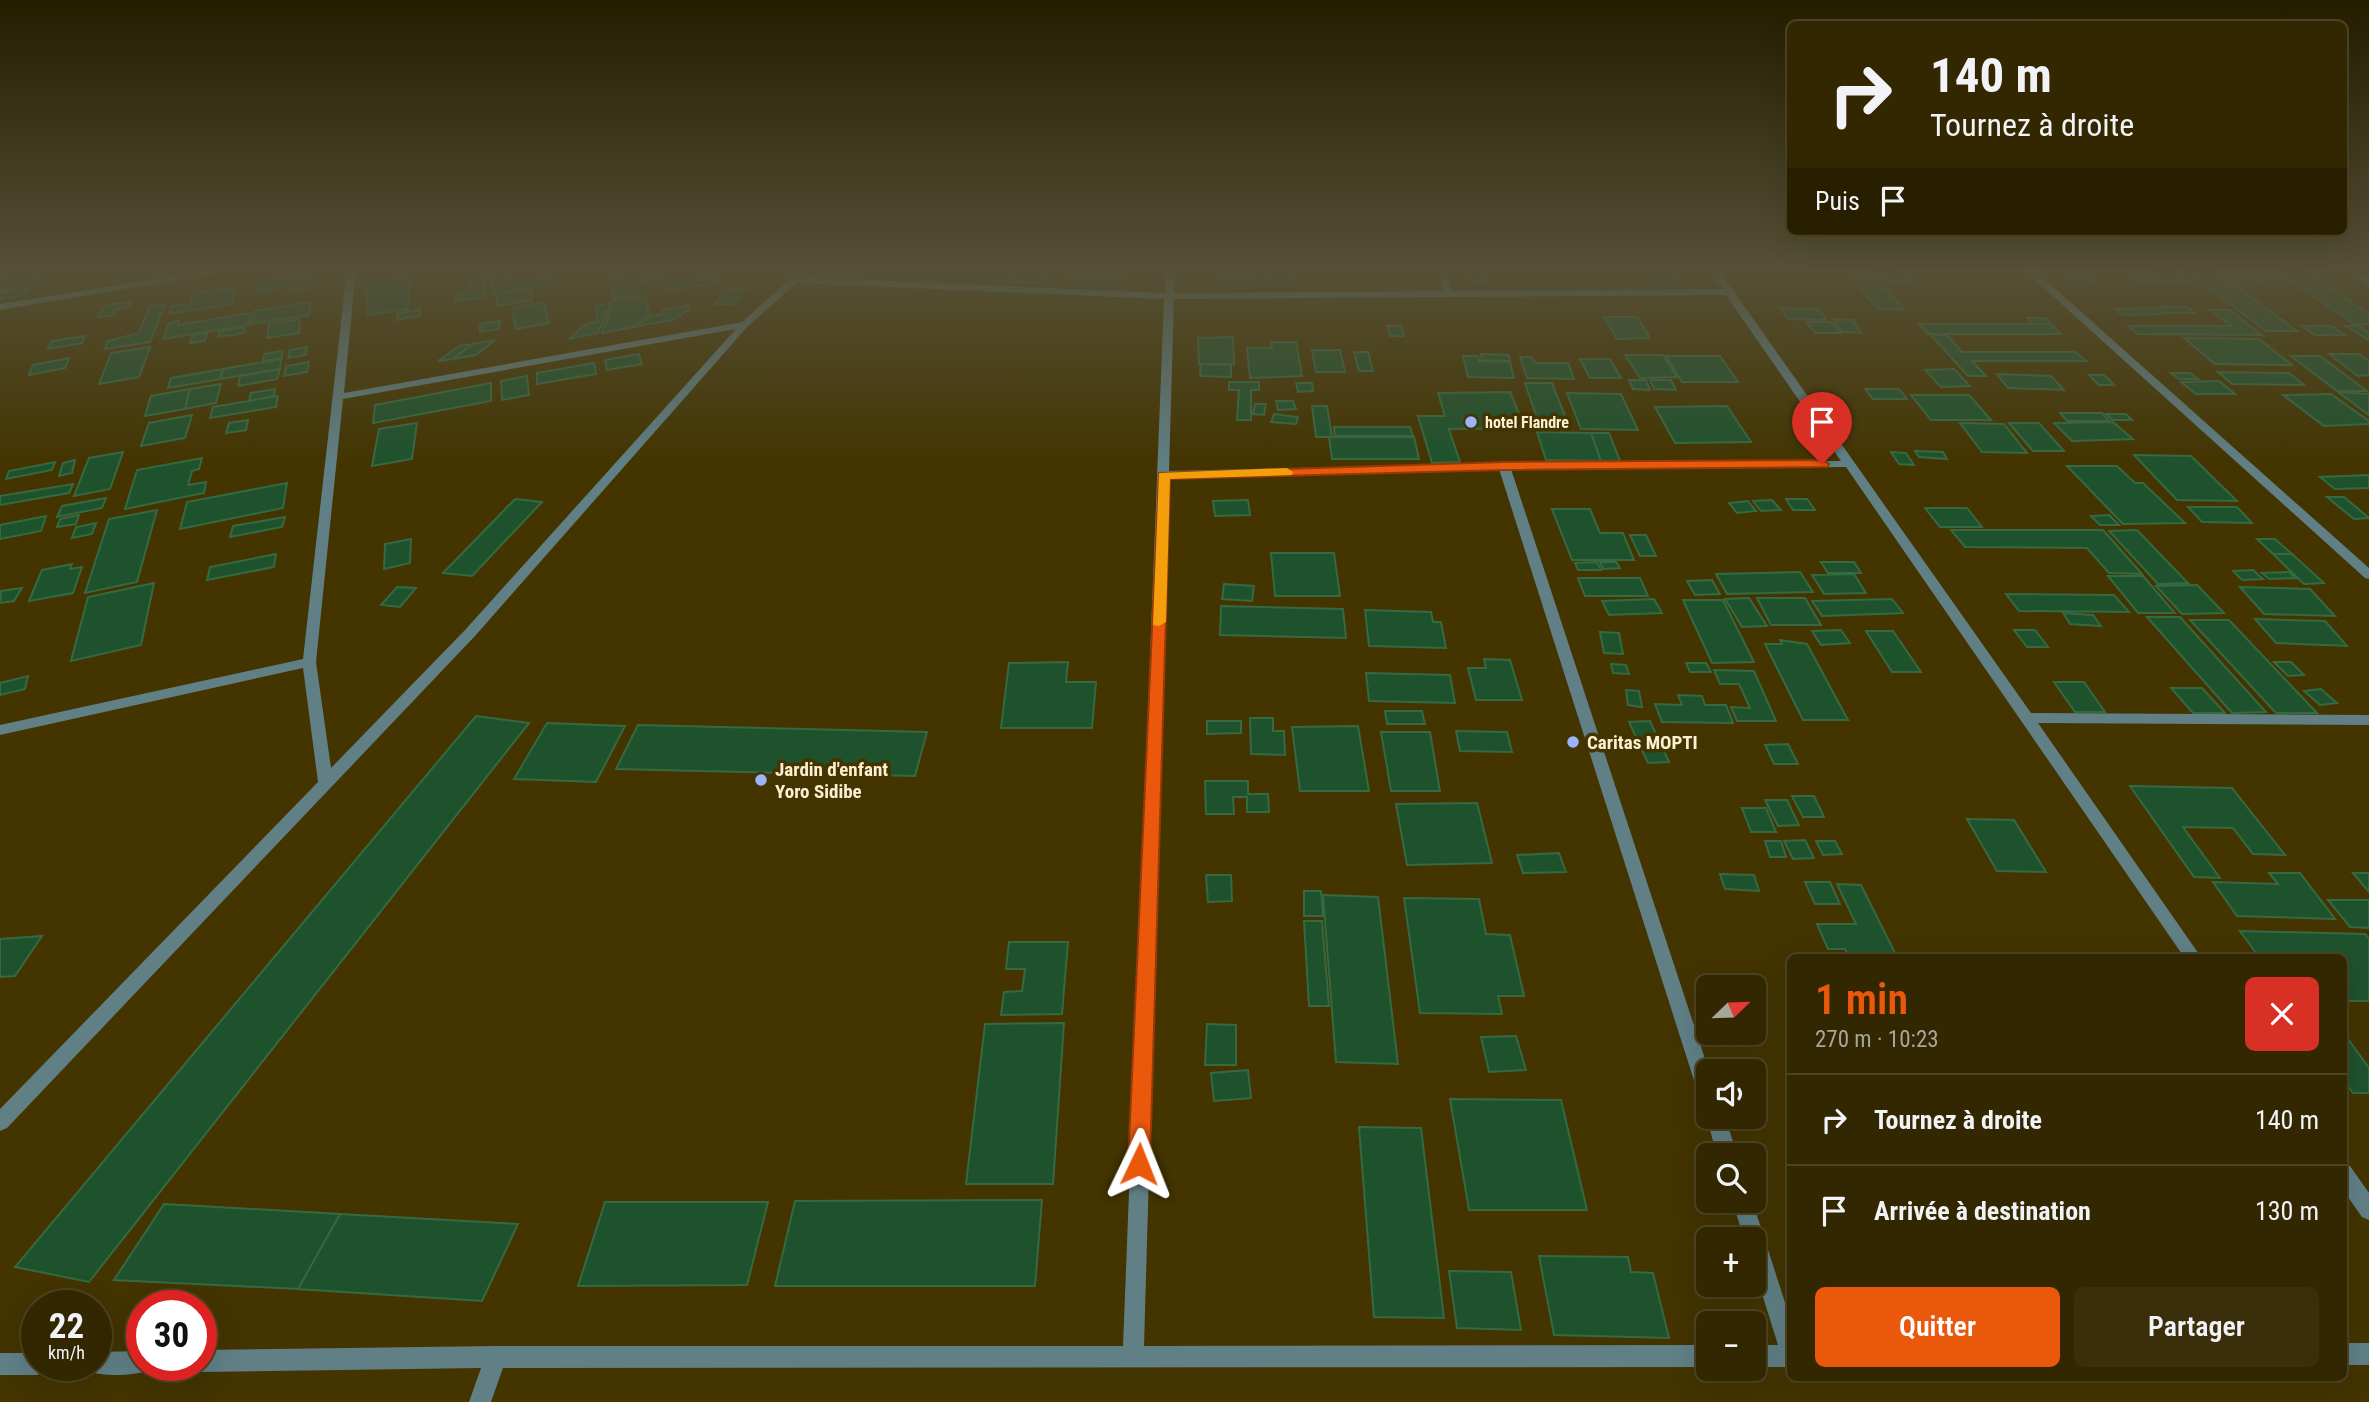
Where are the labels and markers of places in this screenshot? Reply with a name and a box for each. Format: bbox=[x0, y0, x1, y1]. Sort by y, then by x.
pin bbox=[1792, 392, 1852, 464]
place label: hotel Flandre bbox=[1485, 413, 1569, 432]
marker: hotel Flandre bbox=[1463, 414, 1479, 430]
place label: Caritas MOPTI bbox=[1587, 731, 1698, 754]
marker: Caritas MOPTI bbox=[1565, 734, 1581, 750]
place label: Jardin d'enfant Yoro Sidibe bbox=[775, 758, 888, 803]
marker: Jardin d'enfant Yoro Sidibe bbox=[753, 772, 769, 788]

